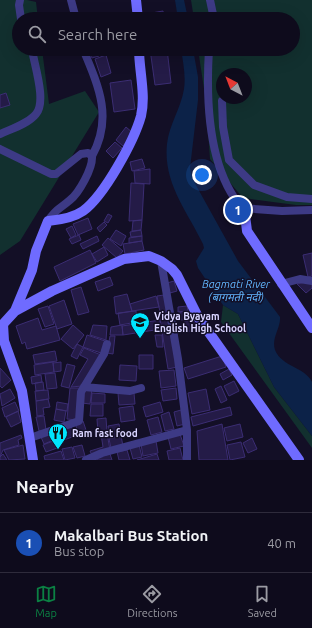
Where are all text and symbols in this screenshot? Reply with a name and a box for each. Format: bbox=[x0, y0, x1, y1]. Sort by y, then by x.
search box bbox=[12, 12, 300, 56]
icon: search bbox=[26, 23, 48, 45]
text: Search here bbox=[58, 26, 137, 43]
north arrow bbox=[216, 68, 252, 104]
your location bbox=[192, 165, 212, 185]
pin: 1 bbox=[225, 195, 251, 225]
water label: Bagmati River (बागमती नदी) bbox=[202, 278, 271, 304]
school or university icon: Vidya Byayam English High School bbox=[129, 311, 151, 339]
place label: Vidya Byayam English High School bbox=[154, 311, 246, 334]
restaurant icon: Ram fast food bbox=[47, 422, 69, 450]
place label: Ram fast food bbox=[72, 428, 138, 439]
text: Nearby bbox=[16, 477, 74, 496]
text: Makalbari Bus Station bbox=[54, 527, 208, 544]
text: 1 bbox=[25, 536, 33, 550]
text: 40 m bbox=[267, 536, 296, 550]
text: Bus stop bbox=[54, 544, 104, 558]
tab: Map bbox=[35, 583, 57, 619]
tab: Directions bbox=[127, 583, 177, 619]
tab: Saved bbox=[248, 583, 277, 619]

